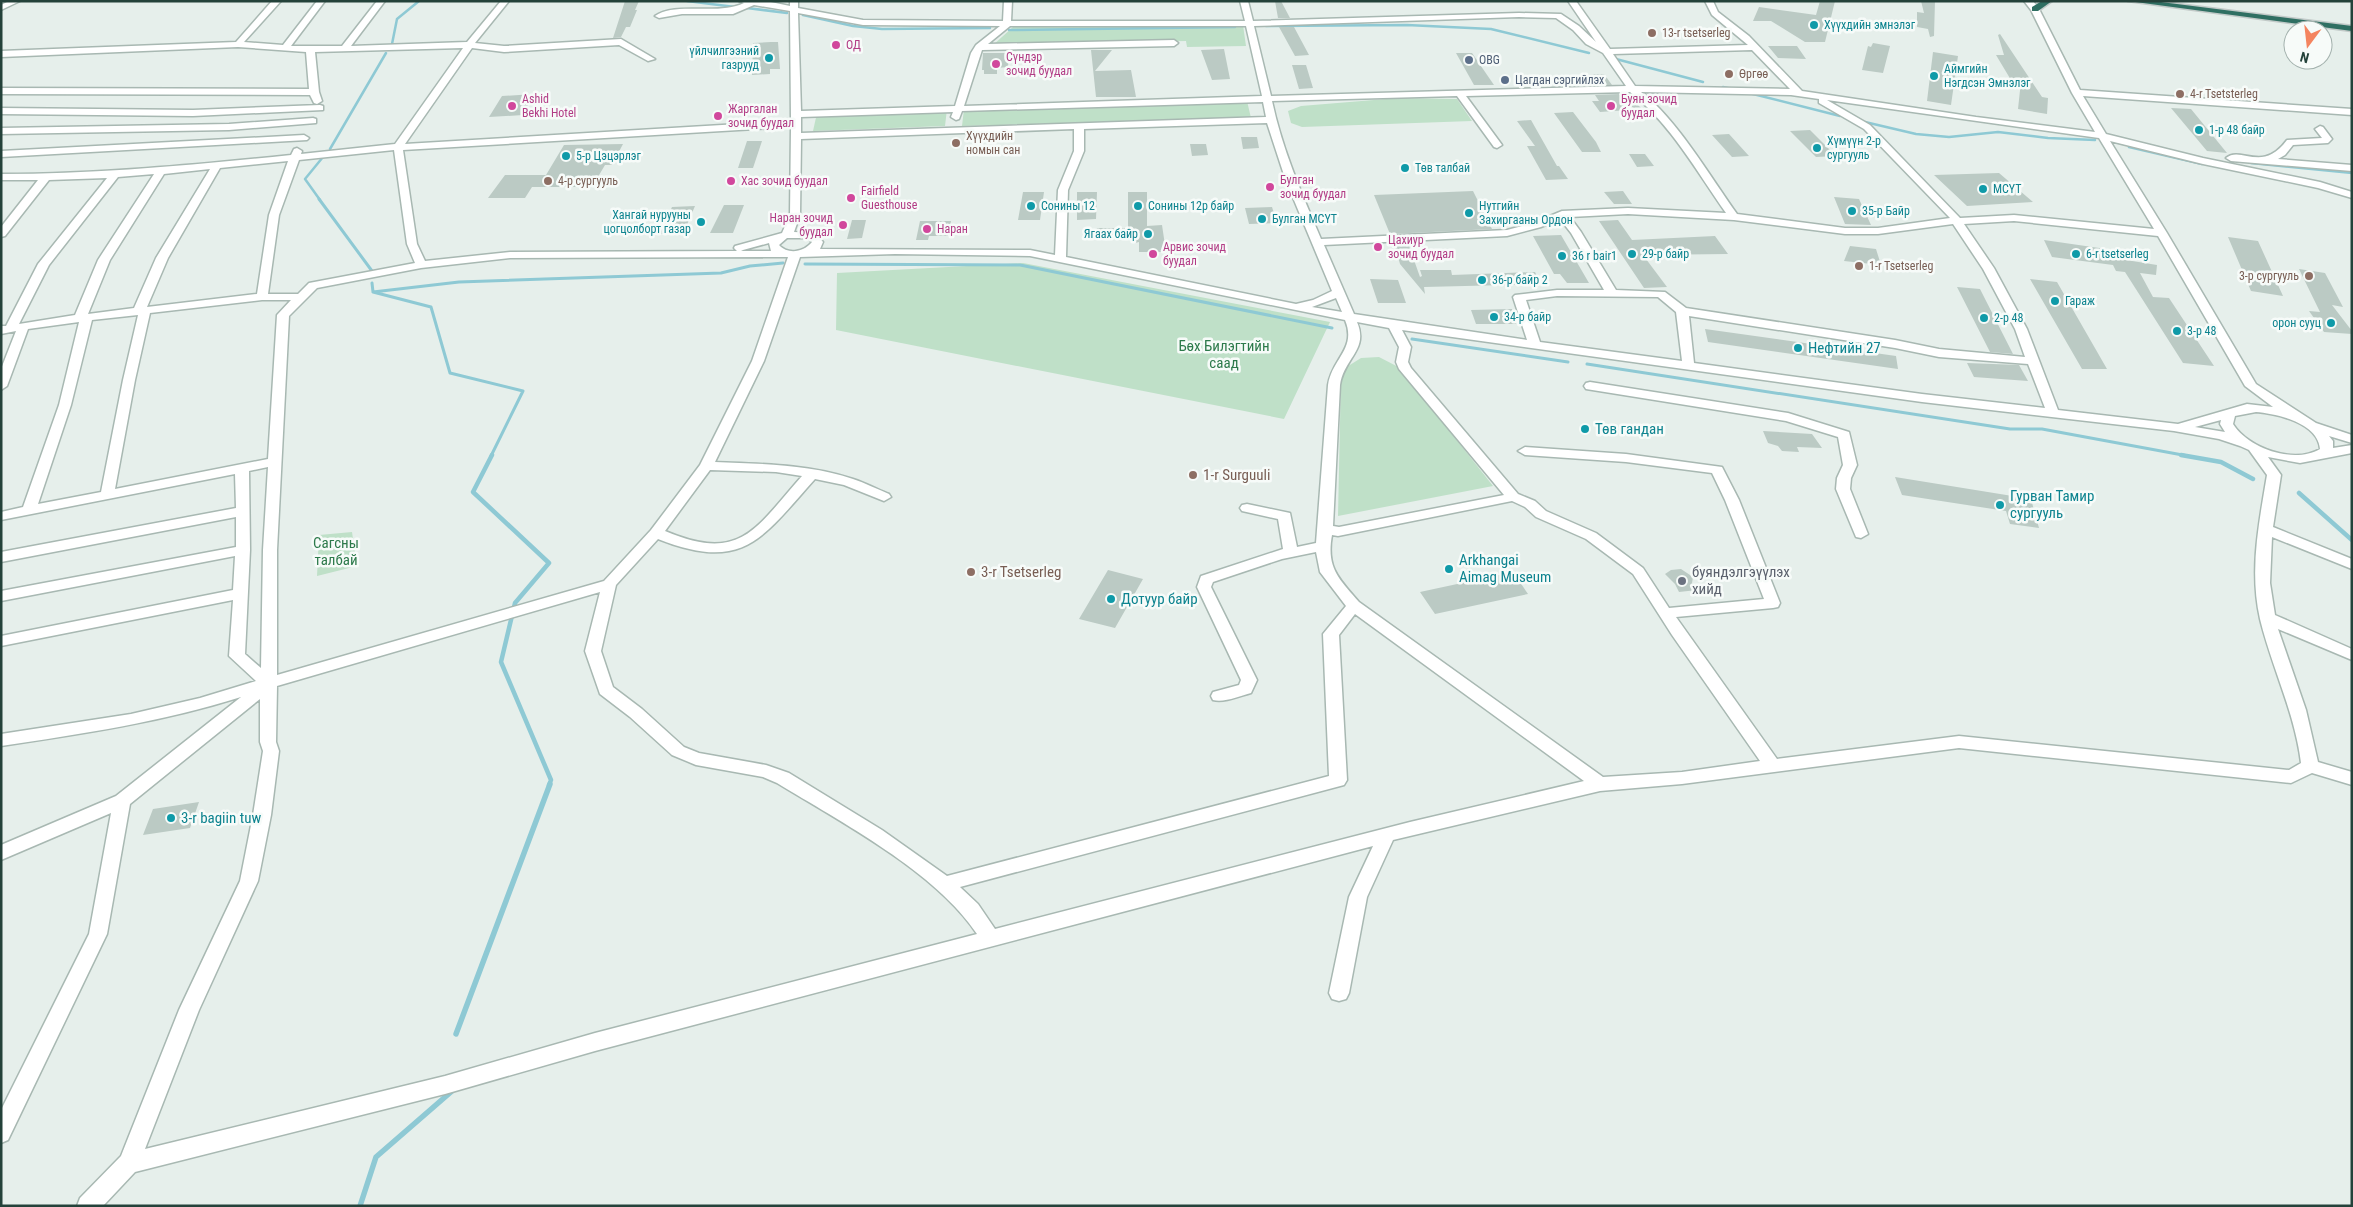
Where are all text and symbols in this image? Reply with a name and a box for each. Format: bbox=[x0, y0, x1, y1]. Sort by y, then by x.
place label: Хүүхдийн эмнэлэг bbox=[1824, 18, 1916, 32]
marker: Хүүхдийн эмнэлэг bbox=[1808, 19, 1820, 31]
north arrow bbox=[2283, 20, 2333, 70]
place label: 13-r tsetserleg bbox=[1662, 26, 1731, 40]
marker: 13-r tsetserleg bbox=[1646, 27, 1658, 39]
place label: ОД bbox=[846, 38, 861, 52]
marker: ОД bbox=[830, 39, 842, 51]
place label: үйлчилгээний газрууд bbox=[689, 44, 760, 72]
text: N bbox=[2298, 49, 2311, 66]
place label: Сүндэр зочид буудал bbox=[1006, 50, 1072, 78]
marker: үйлчилгээний газрууд bbox=[763, 52, 775, 64]
place label: OBG bbox=[1479, 53, 1500, 67]
marker: OBG bbox=[1463, 54, 1475, 66]
marker: Сүндэр зочид буудал bbox=[990, 58, 1002, 70]
place label: Аймгийн Нэгдсэн Эмнэлэг bbox=[1944, 62, 2031, 90]
place label: Өргөө bbox=[1739, 67, 1768, 81]
marker: Өргөө bbox=[1723, 68, 1735, 80]
marker: Аймгийн Нэгдсэн Эмнэлэг bbox=[1928, 70, 1940, 82]
place label: Цагдан сэргийлэх bbox=[1515, 73, 1604, 87]
marker: Цагдан сэргийлэх bbox=[1499, 74, 1511, 86]
place label: 4-r Tsetsterleg bbox=[2190, 87, 2258, 101]
marker: 4-r Tsetsterleg bbox=[2174, 88, 2186, 100]
place label: Ashid Bekhi Hotel bbox=[522, 92, 576, 120]
place label: Буян зочид буудал bbox=[1621, 92, 1678, 120]
marker: Ashid Bekhi Hotel bbox=[506, 100, 518, 112]
marker: Буян зочид буудал bbox=[1605, 100, 1617, 112]
place label: Жаргалан зочид буудал bbox=[728, 102, 794, 130]
marker: Жаргалан зочид буудал bbox=[712, 110, 724, 122]
place label: 1-р 48 байр bbox=[2209, 123, 2265, 137]
marker: 1-р 48 байр bbox=[2193, 124, 2205, 136]
place label: Хүүхдийн номын сан bbox=[966, 129, 1020, 157]
place label: Хүмүүн 2-р сургууль bbox=[1827, 134, 1881, 162]
marker: Хүүхдийн номын сан bbox=[950, 137, 962, 149]
marker: Хүмүүн 2-р сургууль bbox=[1811, 142, 1823, 154]
place label: 5-р Цэцэрлэг bbox=[576, 149, 641, 163]
marker: 5-р Цэцэрлэг bbox=[560, 150, 572, 162]
place label: Төв талбай bbox=[1415, 161, 1470, 175]
marker: Төв талбай bbox=[1399, 162, 1411, 174]
place label: Булган зочид буудал bbox=[1280, 173, 1346, 201]
place label: 4-р сургууль bbox=[558, 174, 618, 188]
place label: Хас зочид буудал bbox=[741, 174, 828, 188]
marker: 4-р сургууль bbox=[542, 175, 554, 187]
marker: Хас зочид буудал bbox=[725, 175, 737, 187]
marker: Булган зочид буудал bbox=[1264, 181, 1276, 193]
place label: МСҮТ bbox=[1993, 182, 2022, 196]
marker: МСҮТ bbox=[1977, 183, 1989, 195]
place label: Fairfield Guesthouse bbox=[861, 184, 918, 212]
marker: Fairfield Guesthouse bbox=[845, 192, 857, 204]
place label: Сонины 12 bbox=[1041, 199, 1095, 213]
place label: Сонины 12р байр bbox=[1148, 199, 1234, 213]
place label: Нутгийн Захиргааны Ордон bbox=[1479, 199, 1573, 227]
marker: Сонины 12 bbox=[1025, 200, 1037, 212]
marker: Сонины 12р байр bbox=[1132, 200, 1144, 212]
place label: 35-р Байр bbox=[1862, 204, 1910, 218]
marker: 35-р Байр bbox=[1846, 205, 1858, 217]
marker: Нутгийн Захиргааны Ордон bbox=[1463, 207, 1475, 219]
place label: Хангай нурууны цогцолборт газар bbox=[603, 208, 691, 236]
place label: Наран зочид буудал bbox=[770, 211, 834, 239]
place label: Булган МСҮТ bbox=[1272, 212, 1337, 226]
marker: Булган МСҮТ bbox=[1256, 213, 1268, 225]
marker: Хангай нурууны цогцолборт газар bbox=[695, 216, 707, 228]
marker: Наран зочид буудал bbox=[837, 219, 849, 231]
place label: Наран bbox=[937, 222, 968, 236]
marker: Наран bbox=[921, 223, 933, 235]
place label: Ягаах байр bbox=[1084, 227, 1138, 241]
marker: Ягаах байр bbox=[1142, 228, 1154, 240]
place label: Цахиур зочид буудал bbox=[1388, 233, 1454, 261]
place label: Арвис зочид буудал bbox=[1163, 240, 1227, 268]
marker: Цахиур зочид буудал bbox=[1372, 241, 1384, 253]
place label: 29-р байр bbox=[1642, 247, 1689, 261]
place label: 6-r tsetserleg bbox=[2086, 247, 2149, 261]
marker: Арвис зочид буудал bbox=[1147, 248, 1159, 260]
marker: 29-р байр bbox=[1626, 248, 1638, 260]
marker: 6-r tsetserleg bbox=[2070, 248, 2082, 260]
place label: 36 r bair1 bbox=[1572, 249, 1617, 263]
marker: 36 r bair1 bbox=[1556, 250, 1568, 262]
place label: 1-r Tsetserleg bbox=[1869, 259, 1933, 273]
marker: 1-r Tsetserleg bbox=[1853, 260, 1865, 272]
place label: 3-р сургууль bbox=[2239, 269, 2299, 283]
marker: 3-р сургууль bbox=[2303, 270, 2315, 282]
place label: 36-р байр 2 bbox=[1492, 273, 1548, 287]
marker: 36-р байр 2 bbox=[1476, 274, 1488, 286]
place label: Гараж bbox=[2065, 294, 2095, 308]
marker: Гараж bbox=[2049, 295, 2061, 307]
place label: 34-р байр bbox=[1504, 310, 1551, 324]
marker: 34-р байр bbox=[1488, 311, 1500, 323]
place label: 2-р 48 bbox=[1994, 311, 2023, 325]
marker: 2-р 48 bbox=[1978, 312, 1990, 324]
place label: орон сууц bbox=[2272, 316, 2321, 330]
marker: орон сууц bbox=[2325, 317, 2337, 329]
place label: 3-р 48 bbox=[2187, 324, 2216, 338]
marker: 3-р 48 bbox=[2171, 325, 2183, 337]
park label: Бөх Билэгтийн саад bbox=[1178, 337, 1270, 372]
place label: Нефтийн 27 bbox=[1808, 339, 1881, 357]
marker: Нефтийн 27 bbox=[1792, 342, 1804, 354]
place label: Төв гандан bbox=[1595, 420, 1664, 438]
marker: Төв гандан bbox=[1579, 423, 1591, 435]
place label: 1-r Surguuli bbox=[1203, 466, 1270, 484]
marker: 1-r Surguuli bbox=[1187, 469, 1199, 481]
place label: Гурван Тамир сургууль bbox=[2010, 487, 2094, 522]
marker: Гурван Тамир сургууль bbox=[1994, 499, 2006, 511]
park label: Сагсны талбай bbox=[313, 534, 359, 569]
place label: Arkhangai Aimag Museum bbox=[1459, 551, 1551, 586]
place label: 3-r Tsetserleg bbox=[981, 563, 1061, 581]
marker: Arkhangai Aimag Museum bbox=[1443, 563, 1455, 575]
place label: буяндэлгэүүлэх хийд bbox=[1692, 563, 1790, 598]
marker: 3-r Tsetserleg bbox=[965, 566, 977, 578]
marker: буяндэлгэүүлэх хийд bbox=[1676, 575, 1688, 587]
place label: Дотуур байр bbox=[1121, 590, 1198, 608]
marker: Дотуур байр bbox=[1105, 593, 1117, 605]
place label: 3-r bagiin tuw bbox=[181, 809, 261, 827]
marker: 3-r bagiin tuw bbox=[165, 812, 177, 824]

